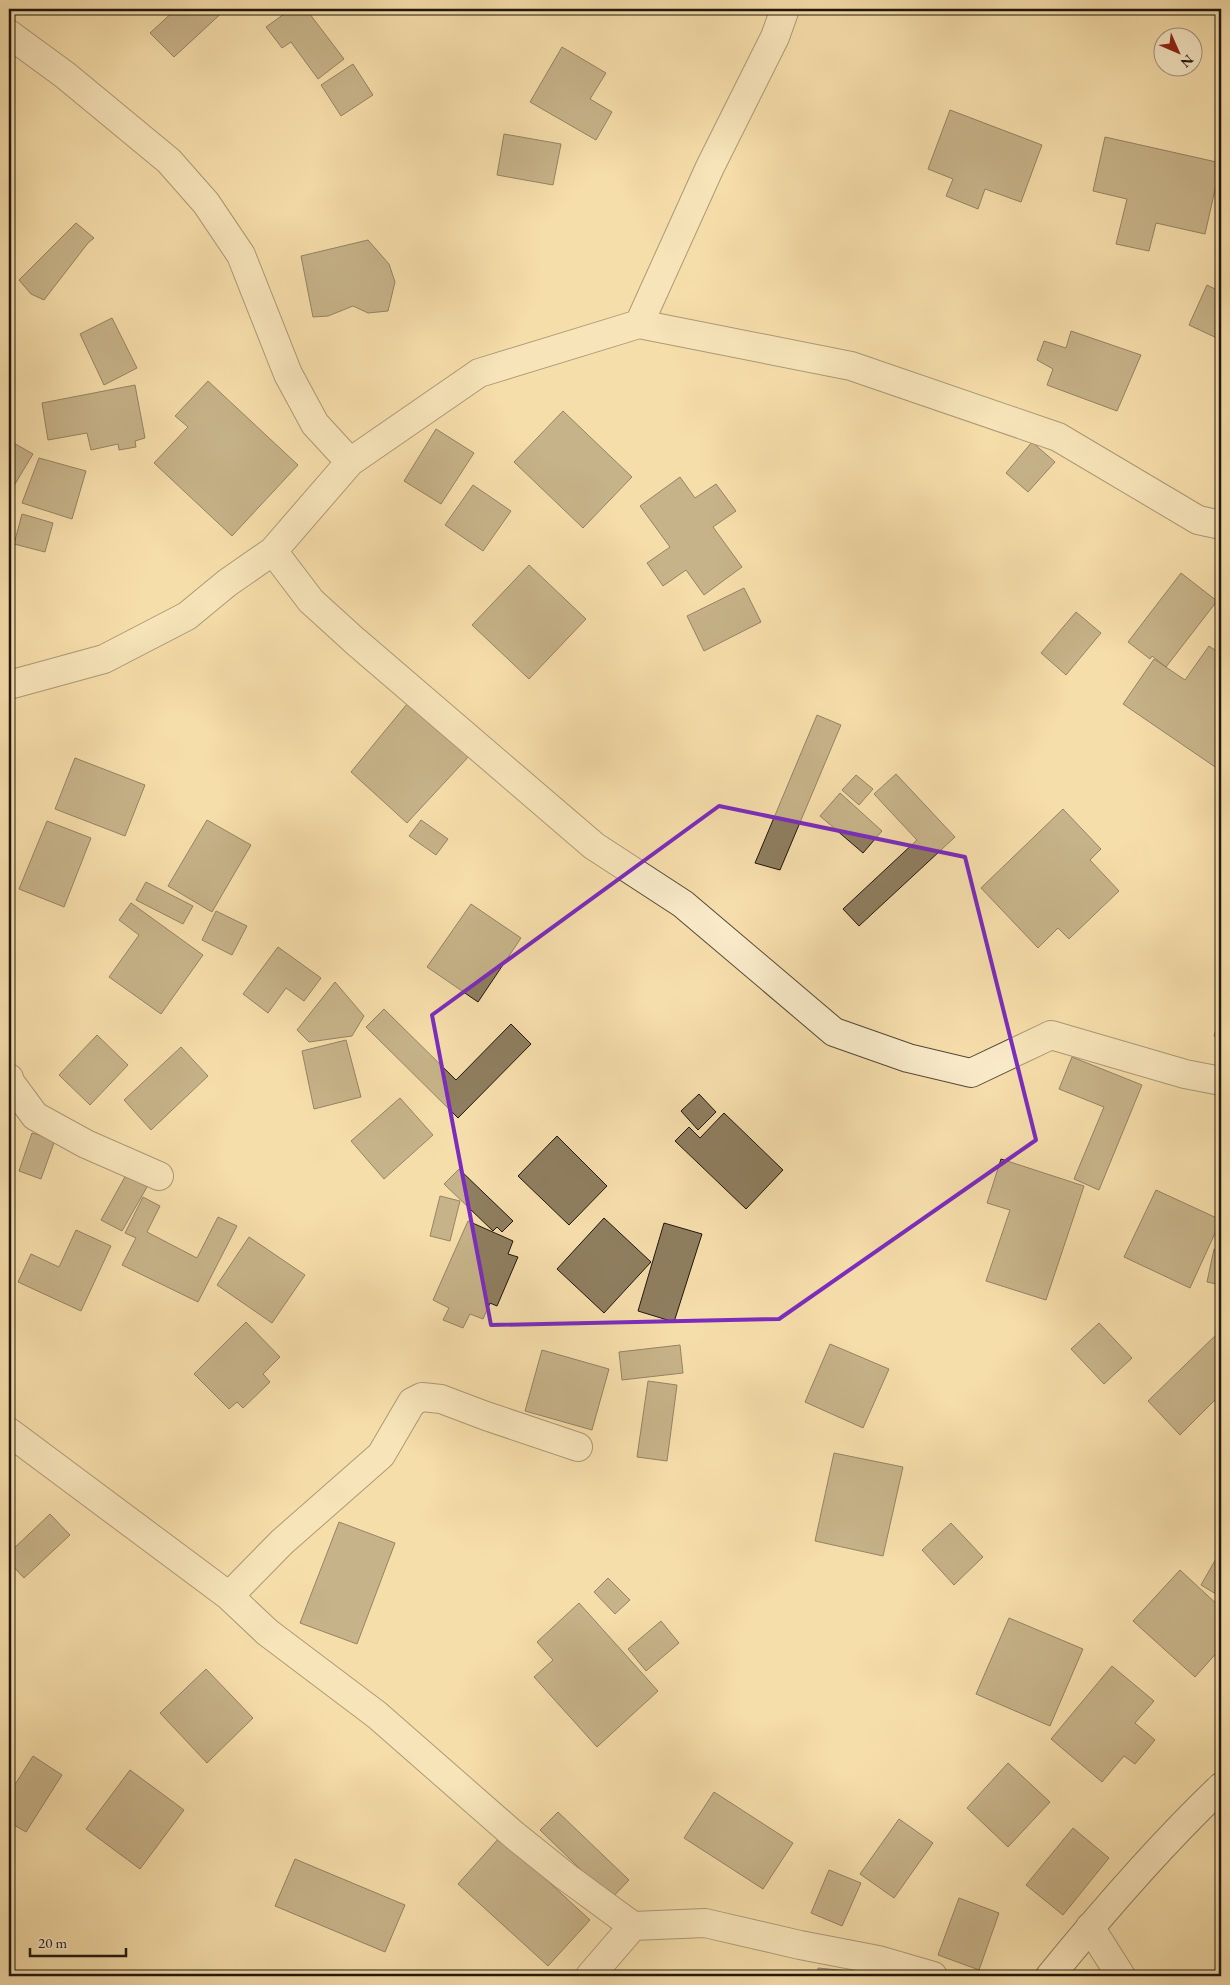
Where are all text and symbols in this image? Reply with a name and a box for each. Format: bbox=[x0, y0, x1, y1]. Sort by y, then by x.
north arrow bbox=[1152, 28, 1202, 78]
text: N bbox=[1176, 51, 1198, 72]
scale bar bbox=[30, 1925, 126, 1957]
text: 20 m bbox=[38, 1933, 67, 1952]

